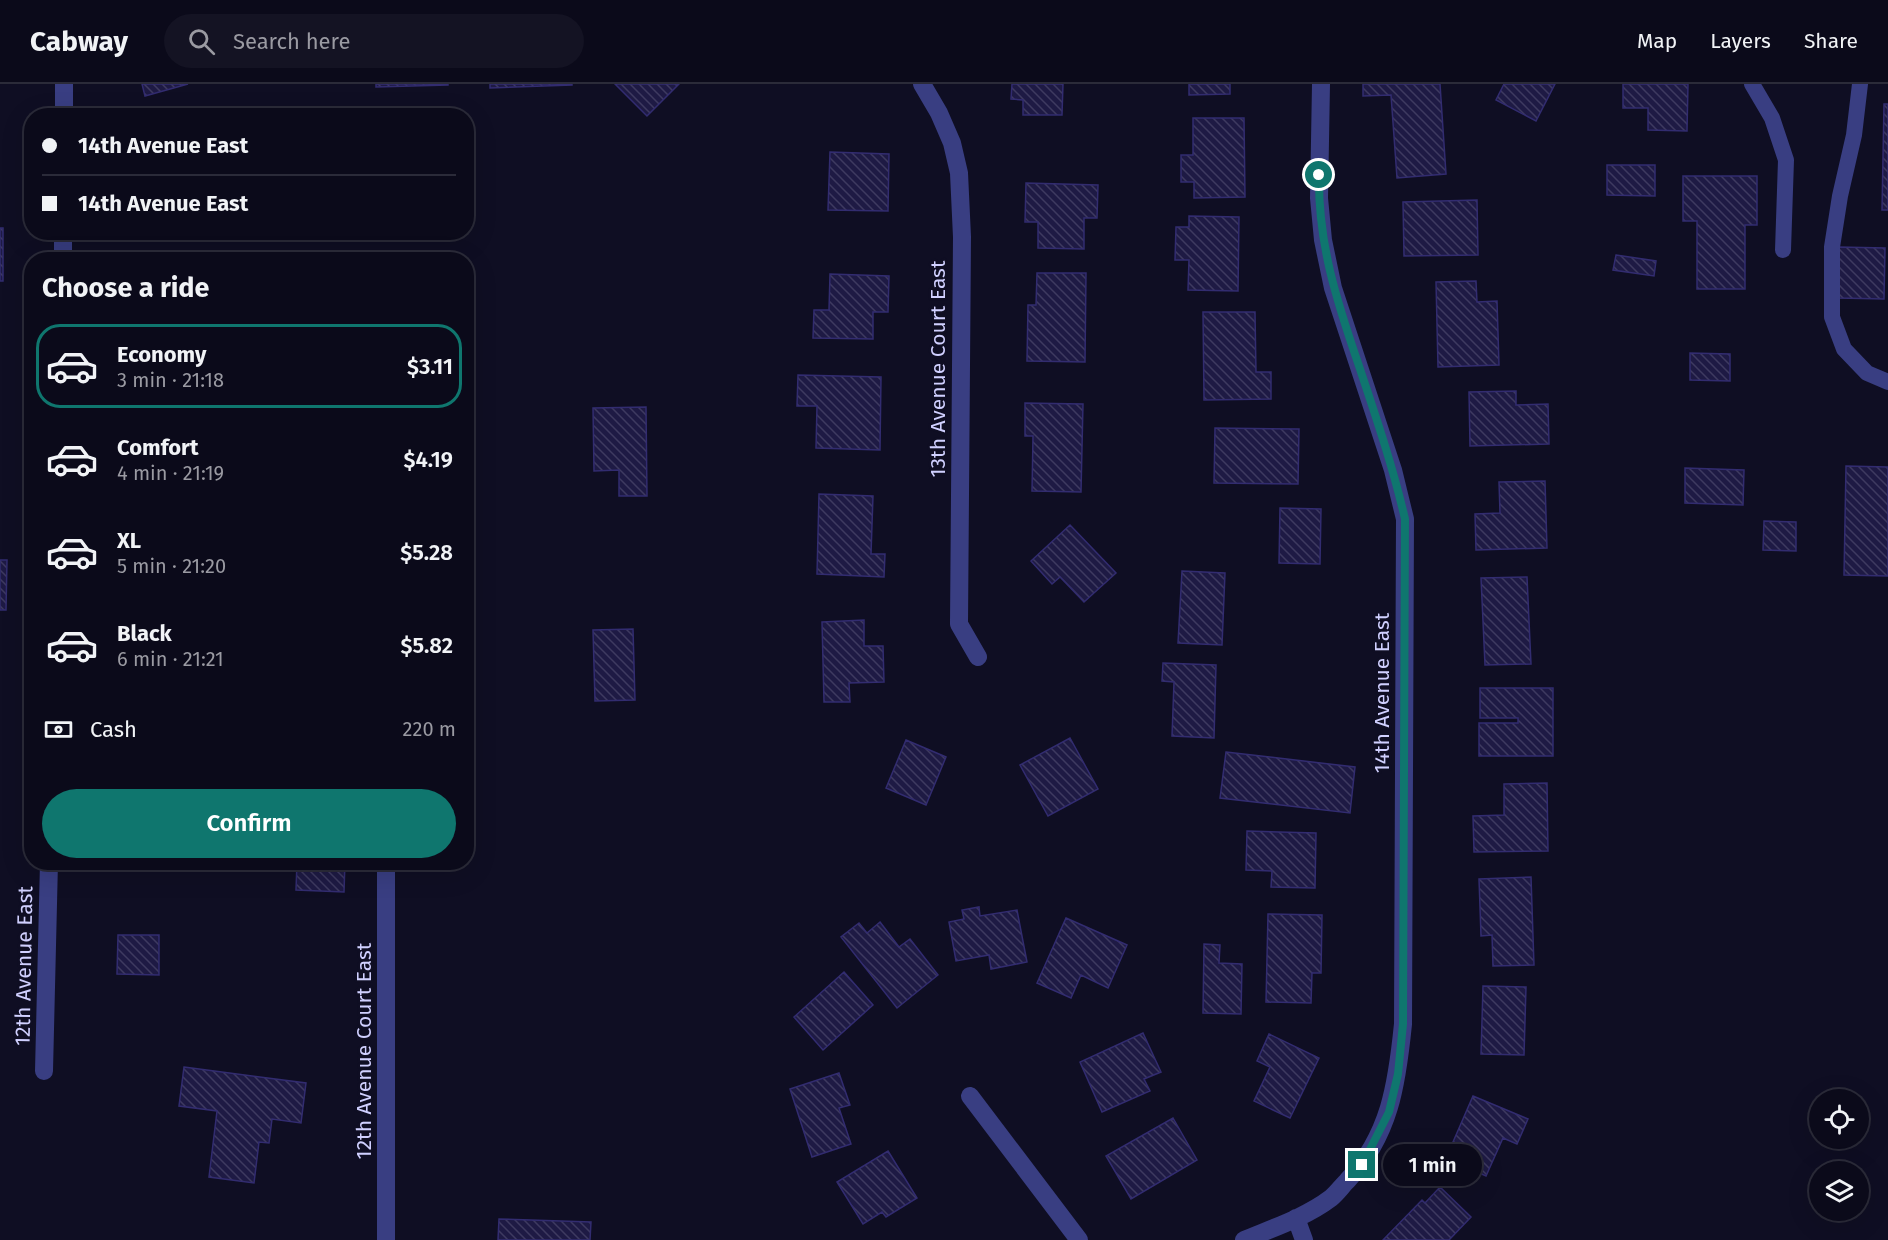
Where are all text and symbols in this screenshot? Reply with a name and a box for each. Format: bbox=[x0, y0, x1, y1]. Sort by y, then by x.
search box bbox=[164, 14, 584, 68]
text: Cabway bbox=[30, 25, 128, 58]
icon: search bbox=[185, 25, 218, 58]
text: Search here bbox=[233, 28, 350, 55]
text: Map bbox=[1637, 28, 1677, 54]
text: Layers bbox=[1710, 28, 1771, 54]
text: Share bbox=[1804, 28, 1858, 54]
text: 14th Avenue East bbox=[78, 132, 248, 159]
route start bbox=[1305, 161, 1332, 188]
text: 14th Avenue East bbox=[78, 190, 248, 217]
street label: 13th Avenue Court East bbox=[925, 260, 951, 477]
text: Choose a ride bbox=[42, 272, 209, 304]
icon: car bbox=[45, 339, 99, 393]
text: Economy bbox=[117, 341, 206, 368]
text: $3.11 bbox=[407, 353, 453, 380]
text: 3 min · 21:18 bbox=[117, 368, 224, 392]
icon: car bbox=[45, 432, 99, 486]
text: Comfort bbox=[117, 434, 198, 461]
text: $4.19 bbox=[403, 446, 453, 473]
text: 4 min · 21:19 bbox=[117, 461, 224, 485]
icon: car bbox=[45, 525, 99, 579]
text: XL bbox=[117, 527, 141, 554]
text: $5.28 bbox=[400, 539, 453, 566]
text: 5 min · 21:20 bbox=[117, 554, 226, 578]
street label: 14th Avenue East bbox=[1369, 612, 1395, 773]
icon: car bbox=[45, 618, 99, 672]
text: Black bbox=[117, 620, 172, 647]
text: $5.82 bbox=[400, 632, 453, 659]
text: 6 min · 21:21 bbox=[117, 647, 224, 671]
icon: cash bbox=[42, 713, 75, 746]
text: Cash bbox=[90, 716, 137, 743]
text: 220 m bbox=[403, 717, 456, 741]
button: Confirm bbox=[42, 789, 456, 858]
street label: 12th Avenue East bbox=[10, 885, 38, 1046]
street label: 12th Avenue Court East bbox=[351, 942, 377, 1159]
map controls bbox=[1809, 1089, 1869, 1221]
button: locate bbox=[1809, 1089, 1869, 1149]
callout: 1 min bbox=[1383, 1144, 1482, 1186]
route end bbox=[1348, 1151, 1375, 1178]
text: 1 min bbox=[1408, 1153, 1457, 1177]
button: layers bbox=[1809, 1161, 1869, 1221]

